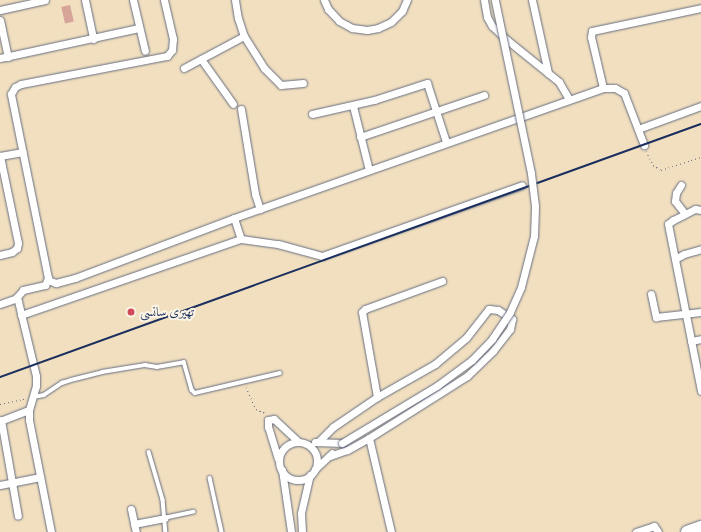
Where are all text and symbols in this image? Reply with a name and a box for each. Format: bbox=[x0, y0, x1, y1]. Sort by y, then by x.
place label: تھیری سانسی bbox=[140, 304, 194, 320]
marker: تھیری سانسی bbox=[125, 306, 137, 318]

